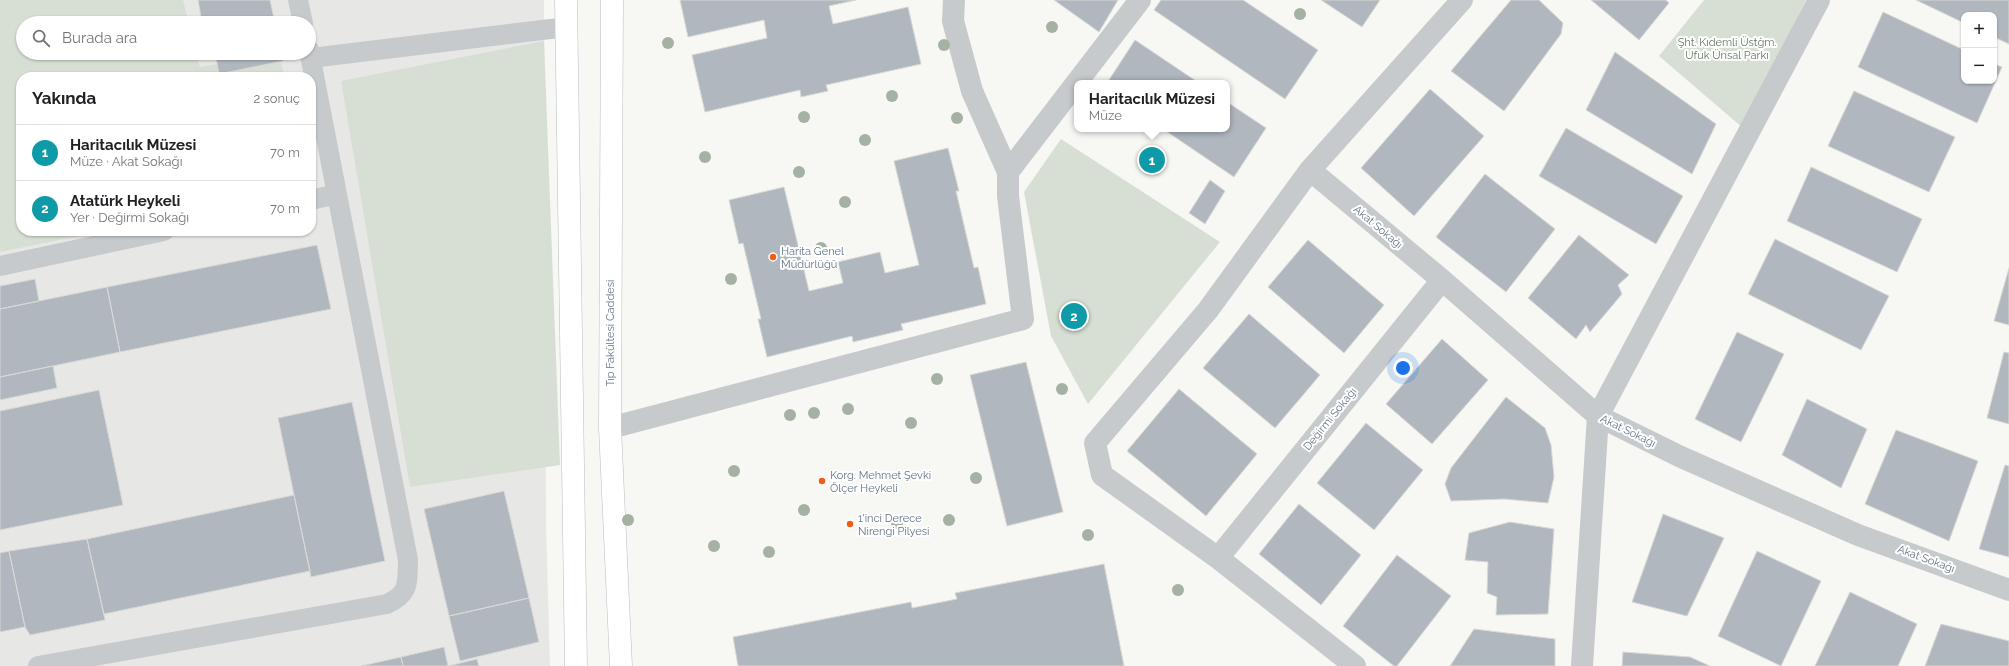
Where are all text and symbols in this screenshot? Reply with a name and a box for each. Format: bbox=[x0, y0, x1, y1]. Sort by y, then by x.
map controls bbox=[1961, 12, 1997, 84]
button: + bbox=[1961, 12, 1997, 48]
search box bbox=[16, 16, 316, 60]
icon: search bbox=[30, 27, 52, 49]
text: Burada ara bbox=[62, 29, 137, 47]
park label: Şht. Kıdemli Üstğm. Ufuk Ünsal Parkı bbox=[1678, 36, 1776, 62]
button: − bbox=[1961, 48, 1997, 84]
popup bbox=[1074, 80, 1230, 132]
text: Yakında bbox=[32, 88, 96, 108]
text: Haritacılık Müzesi bbox=[1089, 90, 1215, 108]
text: 2 sonuç bbox=[253, 91, 300, 106]
text: Müze bbox=[1089, 108, 1122, 123]
text: Haritacılık Müzesi bbox=[70, 136, 196, 154]
text: 1 bbox=[42, 145, 48, 160]
text: 70 m bbox=[270, 145, 300, 160]
pin: 1 bbox=[1139, 145, 1165, 175]
text: Müze · Akat Sokağı bbox=[70, 154, 183, 169]
text: Atatürk Heykeli bbox=[70, 192, 180, 210]
text: 2 bbox=[41, 201, 49, 216]
text: 70 m bbox=[270, 201, 300, 216]
street label: Akat Sokağı bbox=[1351, 203, 1405, 251]
text: Yer · Değirmi Sokağı bbox=[70, 210, 189, 225]
place label: Harita Genel Müdürlüğü bbox=[781, 245, 844, 271]
marker: Harita Genel Müdürlüğü bbox=[768, 252, 778, 262]
street label: Tıp Fakültesi Caddesi bbox=[604, 280, 617, 386]
pin: 2 bbox=[1061, 301, 1087, 331]
your location bbox=[1393, 358, 1413, 378]
street label: Değirmi Sokağı bbox=[1301, 385, 1359, 453]
street label: Akat Sokağı bbox=[1598, 412, 1658, 450]
place label: Korg. Mehmet Şevki Ölçer Heykeli bbox=[830, 469, 931, 495]
marker: Korg. Mehmet Şevki Ölçer Heykeli bbox=[817, 476, 827, 486]
place label: 1'inci Derece Nirengi Pilyesi bbox=[858, 512, 929, 538]
marker: 1'inci Derece Nirengi Pilyesi bbox=[845, 519, 855, 529]
street label: Akat Sokağı bbox=[1896, 543, 1956, 575]

